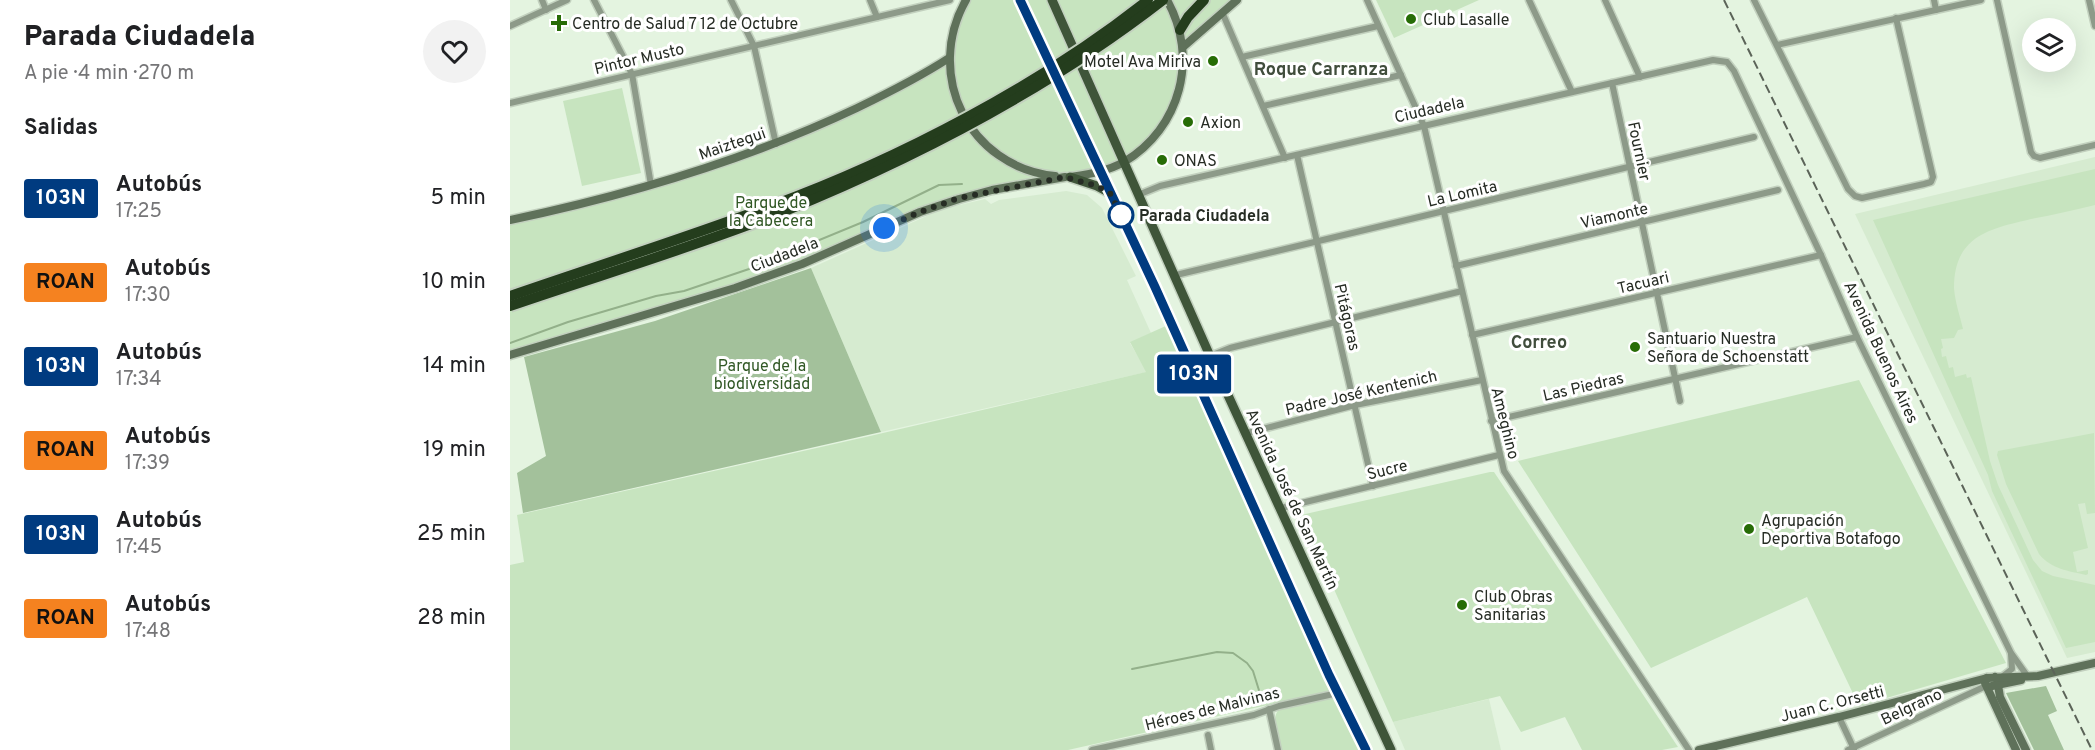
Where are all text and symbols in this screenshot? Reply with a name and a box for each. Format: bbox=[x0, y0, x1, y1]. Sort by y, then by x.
place label: Club Lasalle bbox=[1423, 11, 1509, 31]
marker: Club Lasalle bbox=[1404, 12, 1418, 26]
marker: Centro de Salud 7 12 de Octubre bbox=[550, 14, 568, 32]
place label: Centro de Salud 7 12 de Octubre bbox=[572, 15, 798, 35]
map controls bbox=[2022, 18, 2076, 72]
button: layers bbox=[2022, 18, 2076, 72]
text: Parada Ciudadela bbox=[24, 20, 255, 56]
button: heart bbox=[423, 20, 486, 83]
street label: Pintor Musto bbox=[593, 40, 686, 80]
place label: Motel Ava Miriva bbox=[1084, 53, 1201, 73]
marker: Motel Ava Miriva bbox=[1206, 54, 1220, 68]
district label: Roque Carranza bbox=[1254, 59, 1388, 82]
text: A pie · 4 min · 270 m bbox=[24, 61, 194, 87]
street label: Ciudadela bbox=[1393, 93, 1466, 129]
place label: Axion bbox=[1200, 114, 1241, 134]
text: Salidas bbox=[24, 115, 98, 142]
marker: Axion bbox=[1181, 115, 1195, 129]
street label: Fournier bbox=[1622, 120, 1654, 183]
street label: Maiztegui bbox=[696, 124, 769, 166]
place label: ONAS bbox=[1174, 152, 1217, 172]
marker: ONAS bbox=[1155, 153, 1169, 167]
text: Autobús bbox=[116, 172, 202, 199]
street label: La Lomita bbox=[1426, 177, 1499, 213]
text: 103N bbox=[36, 185, 86, 212]
text: 5 min bbox=[431, 185, 486, 212]
park label: Parque de la Cabecera bbox=[729, 194, 813, 232]
text: 17:25 bbox=[116, 199, 162, 225]
street label: Viamonte bbox=[1579, 199, 1650, 234]
marker: Parada Ciudadela bbox=[1108, 202, 1134, 228]
place label: Parada Ciudadela bbox=[1139, 207, 1269, 227]
your location bbox=[869, 213, 899, 243]
street label: Ciudadela bbox=[748, 234, 822, 278]
text: Autobús bbox=[125, 256, 211, 283]
street label: Tacuari bbox=[1616, 268, 1671, 300]
text: ROAN bbox=[36, 269, 95, 296]
text: 10 min bbox=[422, 269, 486, 296]
street label: Avenida Buenos Aires bbox=[1838, 279, 1922, 427]
street label: Pitágoras bbox=[1329, 282, 1363, 353]
text: 17:30 bbox=[125, 283, 171, 309]
place label: Santuario Nuestra Señora de Schoenstatt bbox=[1647, 330, 1809, 368]
district label: Correo bbox=[1511, 332, 1567, 355]
text: Autobús bbox=[116, 340, 202, 367]
marker: Santuario Nuestra Señora de Schoenstatt bbox=[1628, 340, 1642, 354]
text: 103N bbox=[36, 353, 86, 380]
text: 14 min bbox=[423, 353, 486, 380]
line badge: 103N bbox=[1152, 354, 1236, 394]
park label: Parque de la biodiversidad bbox=[714, 357, 810, 395]
text: 103N bbox=[1169, 361, 1219, 388]
text: 17:34 bbox=[116, 367, 162, 393]
street label: Padre José Kentenich bbox=[1284, 367, 1439, 421]
street label: Las Piedras bbox=[1541, 369, 1626, 407]
street label: Ameghino bbox=[1485, 385, 1523, 462]
street label: Avenida José de San Martín bbox=[1240, 406, 1342, 593]
text: Autobús bbox=[125, 424, 211, 451]
text: ROAN bbox=[36, 437, 95, 464]
text: 19 min bbox=[423, 437, 486, 464]
text: 17:39 bbox=[125, 451, 170, 477]
street label: Sucre bbox=[1365, 456, 1410, 486]
text: Autobús bbox=[116, 508, 202, 535]
place label: Agrupación Deportiva Botafogo bbox=[1761, 512, 1901, 550]
text: 103N bbox=[36, 521, 86, 548]
text: 25 min bbox=[417, 521, 486, 548]
marker: Agrupación Deportiva Botafogo bbox=[1742, 522, 1756, 536]
text: 17:45 bbox=[116, 535, 162, 561]
place label: Club Obras Sanitarias bbox=[1474, 588, 1553, 626]
text: Autobús bbox=[125, 592, 211, 619]
marker: Club Obras Sanitarias bbox=[1455, 598, 1469, 612]
text: ROAN bbox=[36, 605, 95, 632]
text: 28 min bbox=[417, 605, 486, 632]
text: 17:48 bbox=[125, 619, 171, 645]
street label: Juan C. Orsetti bbox=[1778, 682, 1886, 728]
street label: Héroes de Malvinas bbox=[1143, 684, 1282, 736]
street label: Belgrano bbox=[1878, 685, 1946, 731]

